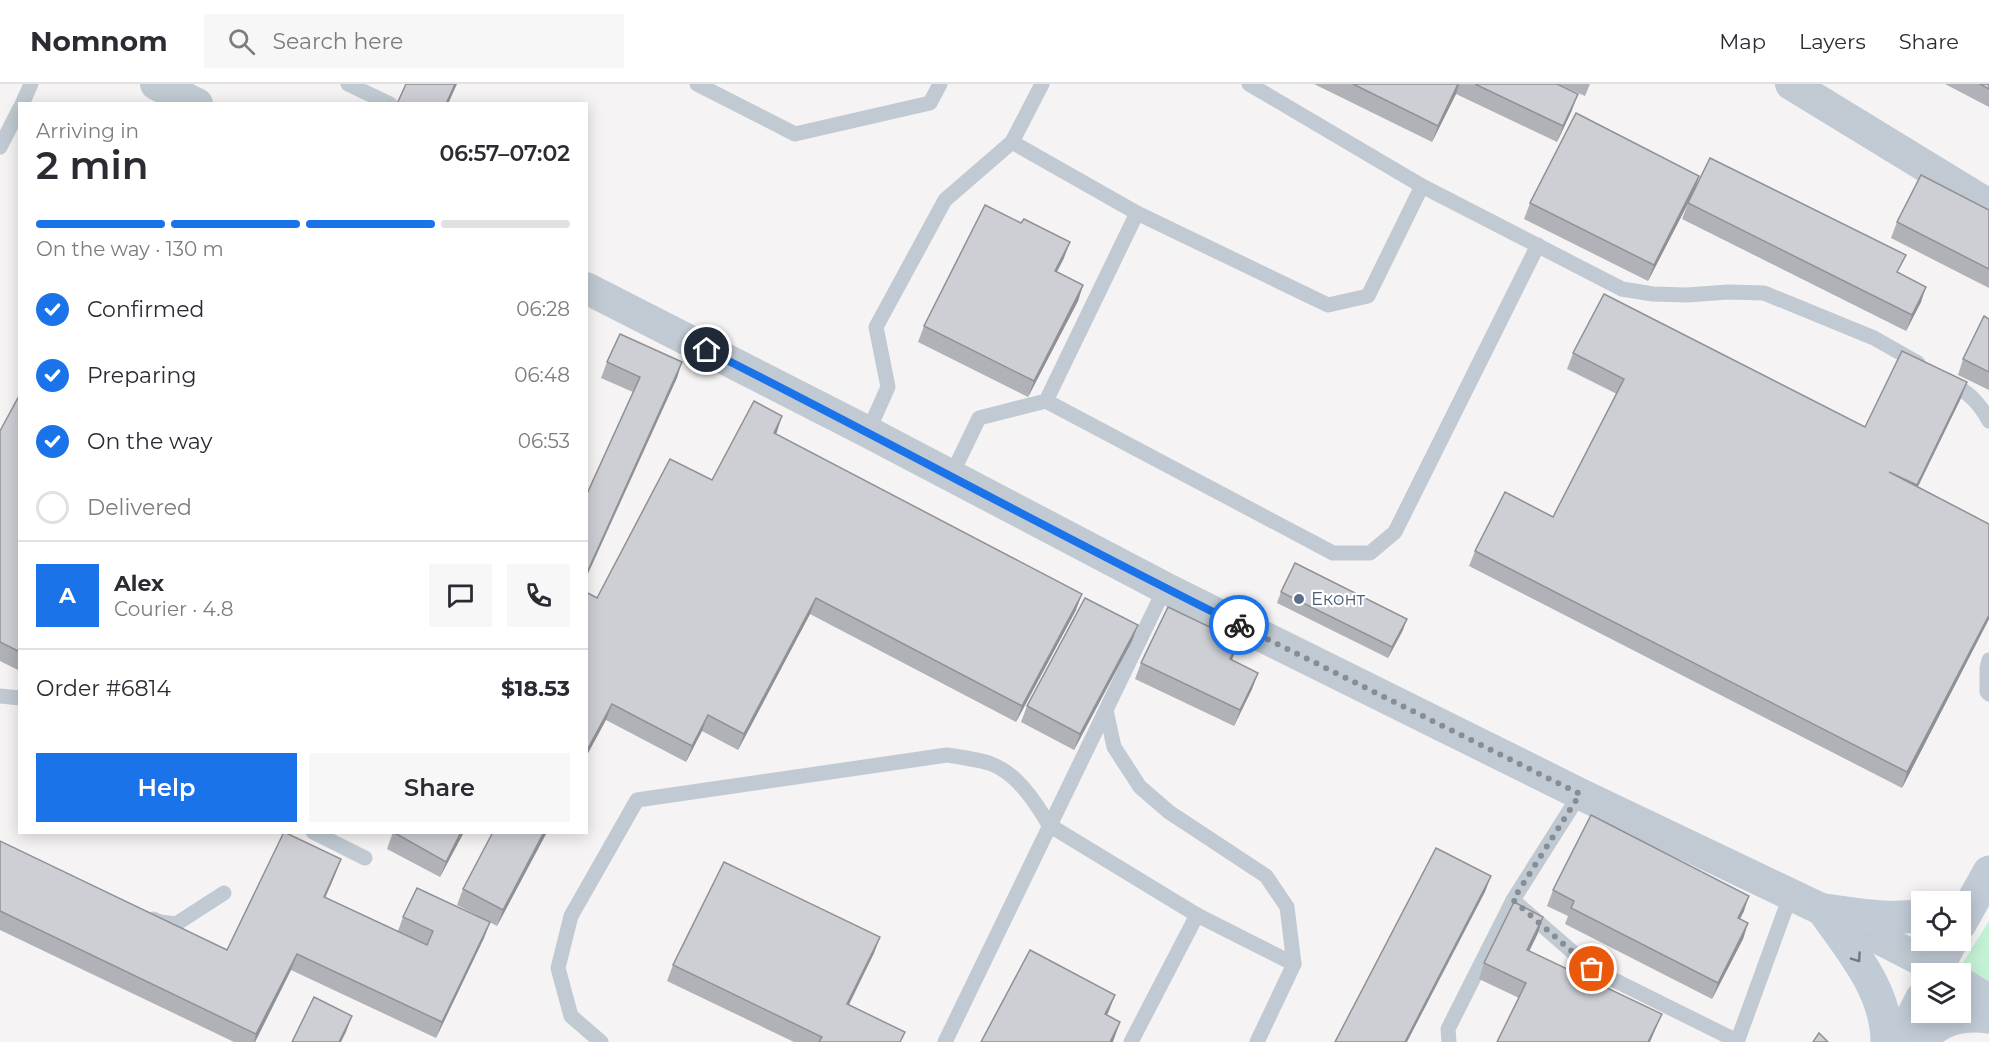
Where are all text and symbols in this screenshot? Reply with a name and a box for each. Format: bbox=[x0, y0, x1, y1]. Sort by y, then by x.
search box bbox=[204, 14, 624, 68]
text: Nomnom bbox=[30, 24, 168, 58]
icon: search bbox=[225, 25, 258, 58]
text: Search here bbox=[273, 28, 403, 55]
text: Map bbox=[1719, 29, 1766, 54]
text: Layers bbox=[1799, 29, 1866, 54]
text: Share bbox=[1899, 29, 1959, 54]
text: Arriving in bbox=[36, 119, 139, 143]
text: 06:57–07:02 bbox=[439, 140, 570, 167]
text: 2 min bbox=[36, 141, 149, 189]
text: On the way · 130 m bbox=[36, 237, 224, 261]
icon: check bbox=[36, 293, 69, 326]
text: Confirmed bbox=[87, 296, 204, 323]
text: 06:28 bbox=[516, 297, 570, 321]
pin bbox=[681, 324, 732, 375]
icon: home bbox=[690, 333, 723, 366]
icon: check bbox=[36, 359, 69, 392]
text: Preparing bbox=[87, 362, 196, 389]
text: 06:48 bbox=[514, 363, 570, 387]
icon: check bbox=[36, 425, 69, 458]
text: On the way bbox=[87, 428, 212, 455]
text: 06:53 bbox=[518, 429, 570, 453]
text: Delivered bbox=[87, 494, 192, 521]
button: chat bbox=[429, 564, 492, 627]
button: phone bbox=[507, 564, 570, 627]
text: Alex bbox=[114, 570, 164, 597]
text: A bbox=[59, 582, 76, 609]
place label: Еконт bbox=[1311, 588, 1366, 610]
marker: Еконт bbox=[1292, 592, 1306, 606]
courier bbox=[1209, 595, 1269, 655]
text: Courier · 4.8 bbox=[114, 597, 233, 621]
icon: bike bbox=[1223, 609, 1256, 642]
text: Order #6814 bbox=[36, 675, 171, 702]
text: $18.53 bbox=[501, 675, 570, 702]
button: Help bbox=[36, 753, 297, 822]
button: Share bbox=[309, 753, 570, 822]
map controls bbox=[1911, 891, 1971, 1023]
button: locate bbox=[1911, 891, 1971, 951]
pin bbox=[1566, 943, 1617, 994]
one-way arrow bbox=[1850, 951, 1861, 962]
icon: bag bbox=[1575, 952, 1608, 985]
button: layers bbox=[1911, 963, 1971, 1023]

